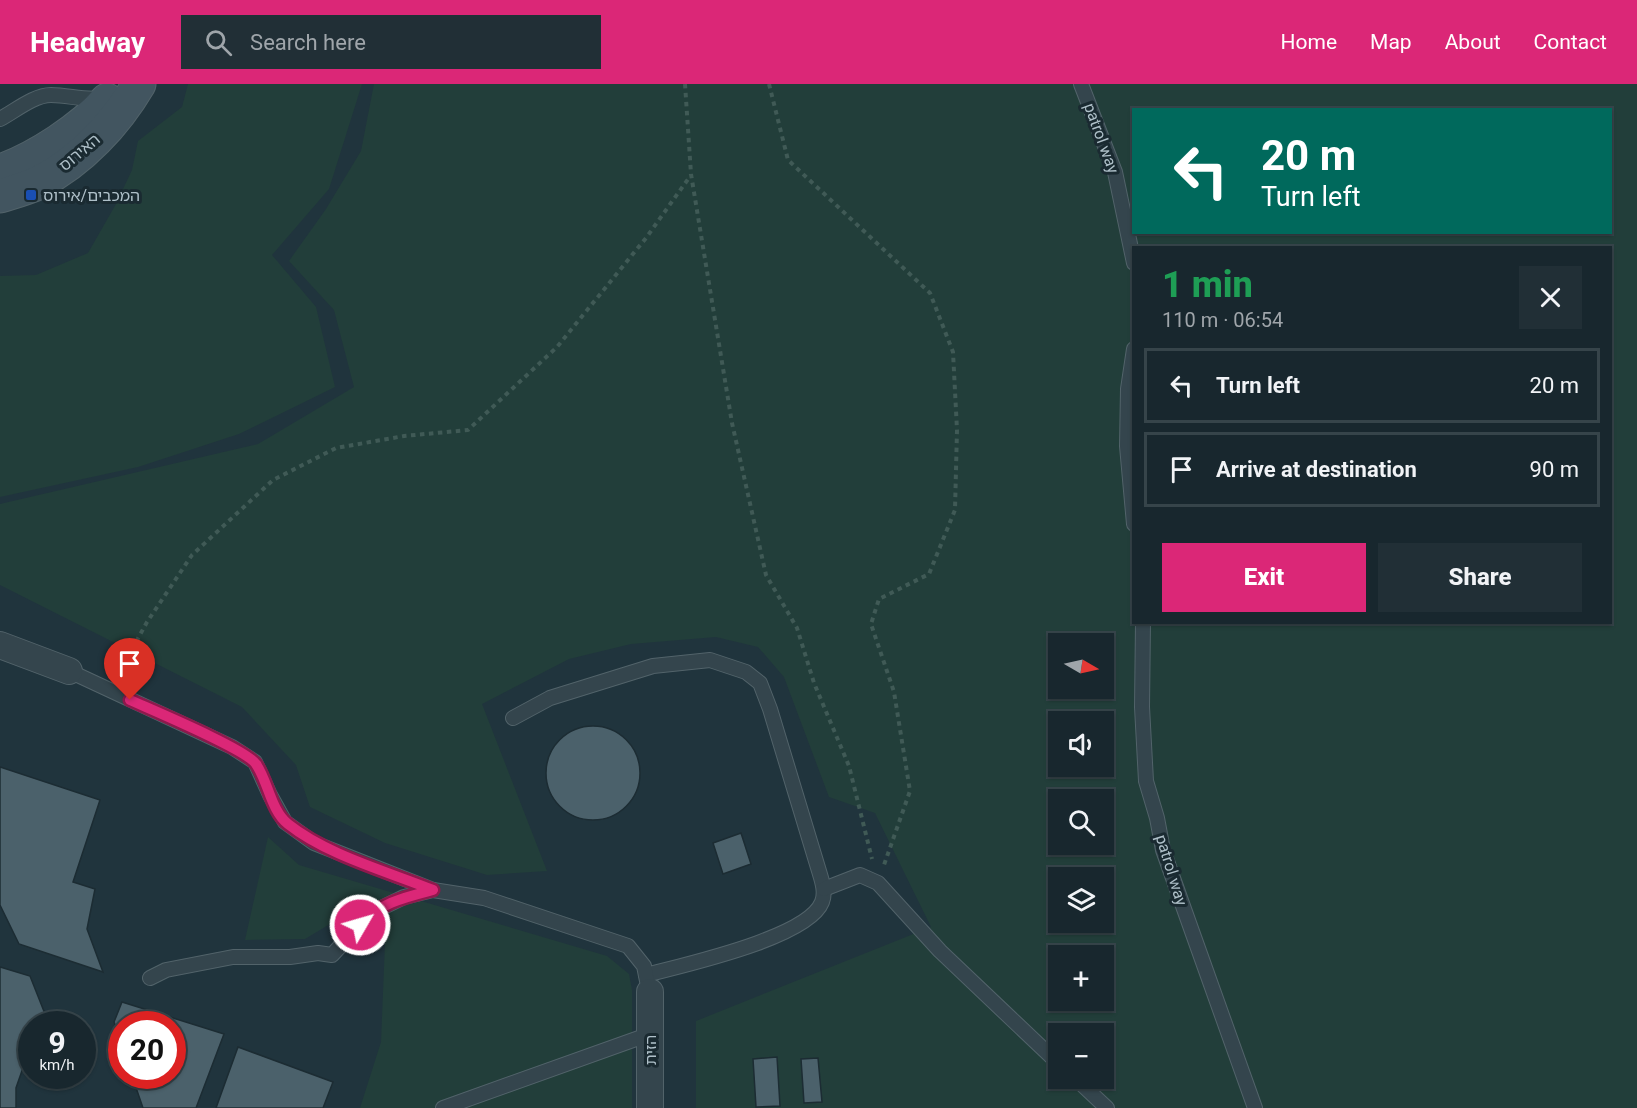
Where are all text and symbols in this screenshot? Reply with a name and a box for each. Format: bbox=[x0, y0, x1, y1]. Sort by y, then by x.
search box bbox=[181, 15, 601, 69]
text: Headway bbox=[30, 26, 145, 59]
icon: search bbox=[202, 26, 235, 59]
text: Search here bbox=[250, 30, 366, 55]
text: Home bbox=[1281, 30, 1337, 54]
text: Map bbox=[1370, 30, 1412, 54]
text: About bbox=[1445, 30, 1501, 54]
text: Contact bbox=[1534, 30, 1607, 54]
street label: patrol way bbox=[1080, 100, 1123, 176]
street label: האירוס bbox=[55, 130, 104, 175]
text: 20 m bbox=[1261, 131, 1356, 180]
icon: left bbox=[1162, 132, 1240, 210]
text: Turn left bbox=[1261, 181, 1361, 213]
place label: המכבים/אירוס bbox=[43, 186, 140, 205]
marker: המכבים/אירוס bbox=[24, 188, 38, 202]
text: 1 min bbox=[1162, 264, 1253, 306]
button: close bbox=[1519, 266, 1582, 329]
text: 110 m · 06:54 bbox=[1162, 308, 1283, 332]
icon: left bbox=[1165, 369, 1198, 402]
text: Turn left bbox=[1216, 373, 1300, 398]
text: 20 m bbox=[1530, 373, 1579, 398]
icon: arrive bbox=[1165, 453, 1198, 486]
text: Arrive at destination bbox=[1216, 457, 1417, 482]
text: 90 m bbox=[1530, 457, 1579, 482]
button: Exit bbox=[1162, 543, 1366, 612]
button: Share bbox=[1378, 543, 1582, 612]
north arrow bbox=[1048, 633, 1114, 699]
map controls bbox=[1048, 633, 1114, 1089]
pin bbox=[104, 638, 155, 700]
icon: arrive bbox=[113, 647, 146, 680]
button: sound bbox=[1048, 711, 1114, 777]
button: search bbox=[1048, 789, 1114, 855]
street label: patrol way bbox=[1152, 832, 1191, 908]
button: layers bbox=[1048, 867, 1114, 933]
position arrow bbox=[328, 893, 392, 957]
button: + bbox=[1048, 945, 1114, 1011]
speed limit sign: 20 bbox=[108, 1011, 186, 1089]
button: − bbox=[1048, 1023, 1114, 1089]
text: 9 bbox=[48, 1025, 66, 1060]
street label: הזית bbox=[641, 1035, 660, 1065]
text: km/h bbox=[39, 1056, 75, 1074]

